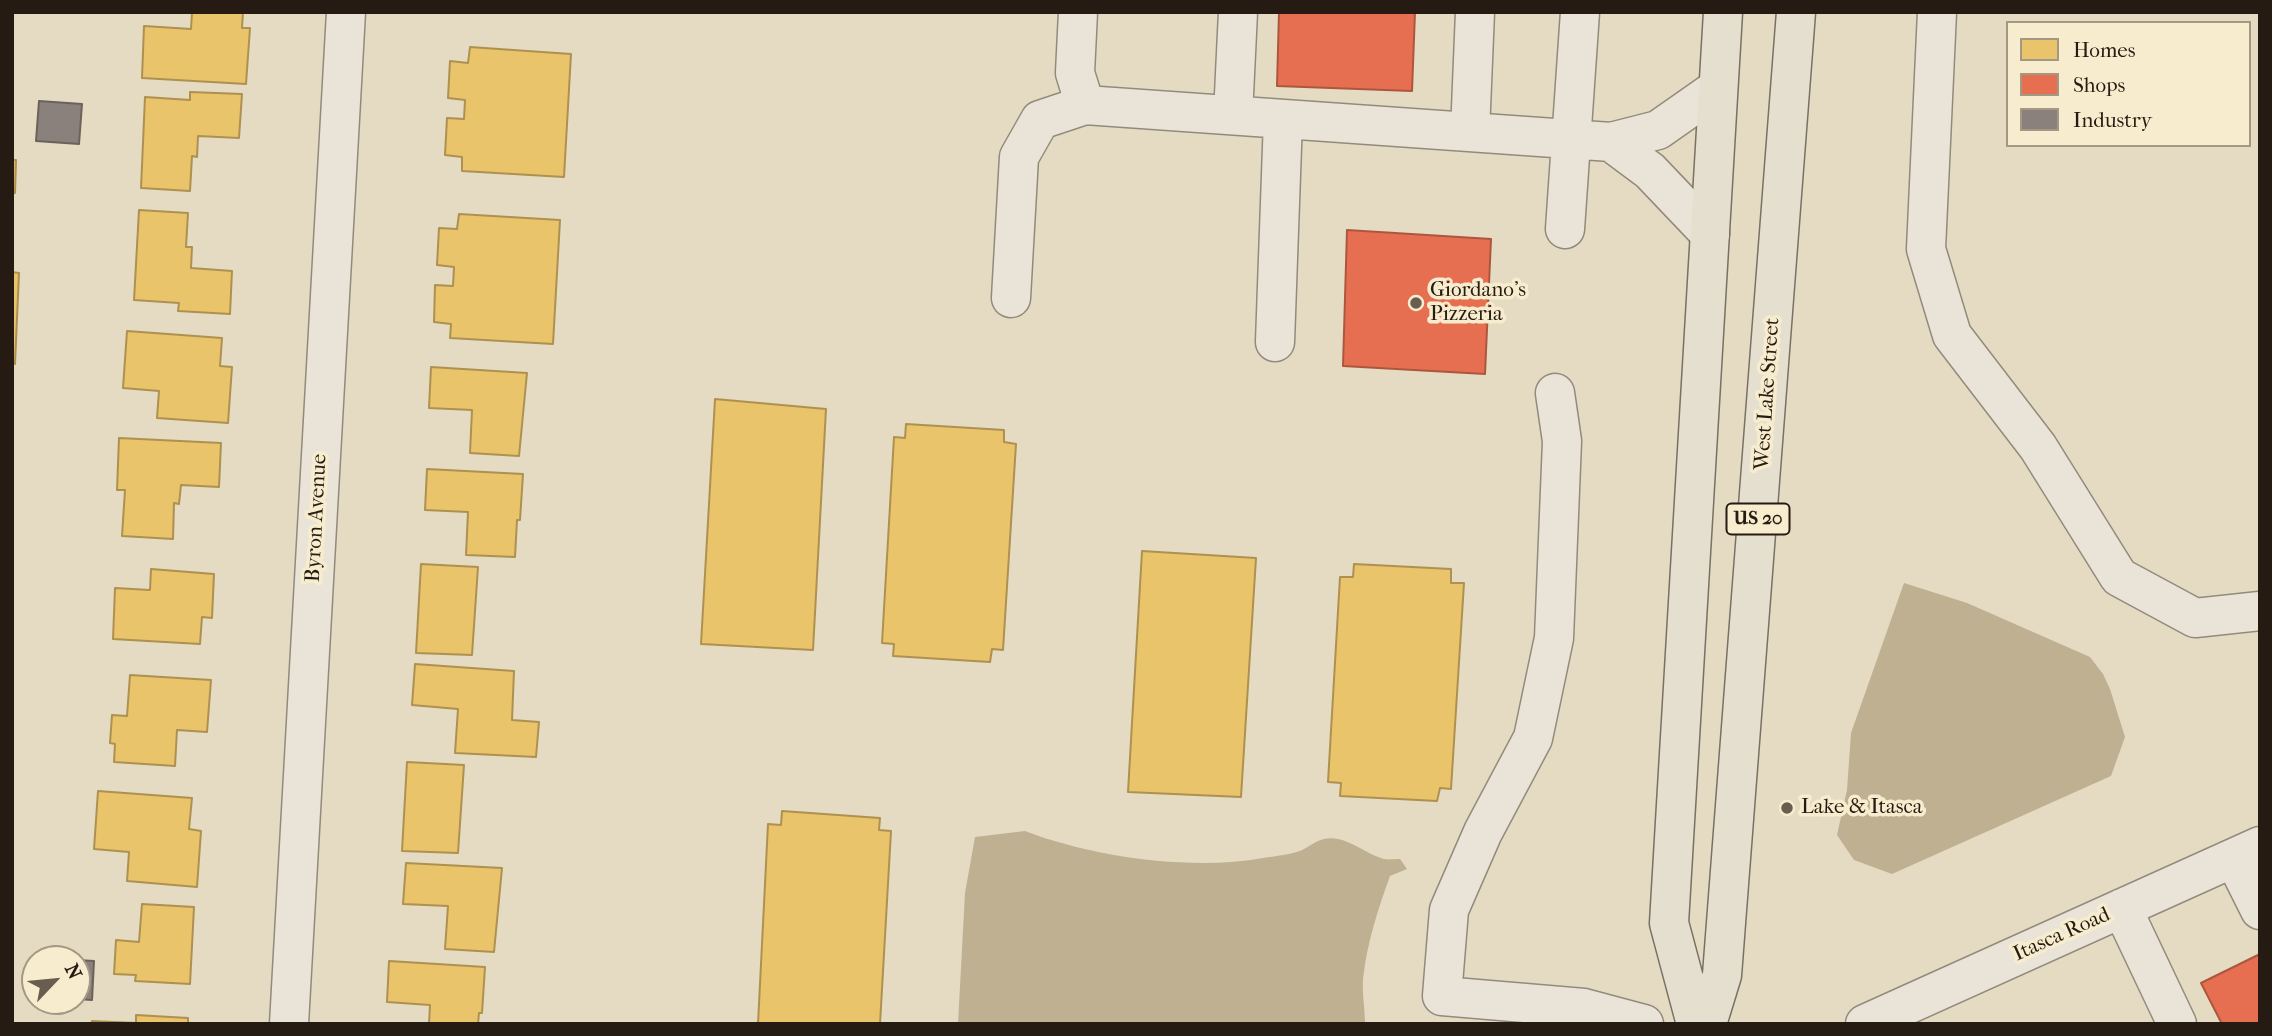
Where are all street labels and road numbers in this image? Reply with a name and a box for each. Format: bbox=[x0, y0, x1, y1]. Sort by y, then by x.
street label: West Lake Street bbox=[1750, 317, 1786, 471]
street label: Byron Avenue bbox=[301, 453, 333, 583]
road number: US 20 bbox=[1726, 504, 1790, 534]
street label: Itasca Road bbox=[2010, 903, 2114, 967]

